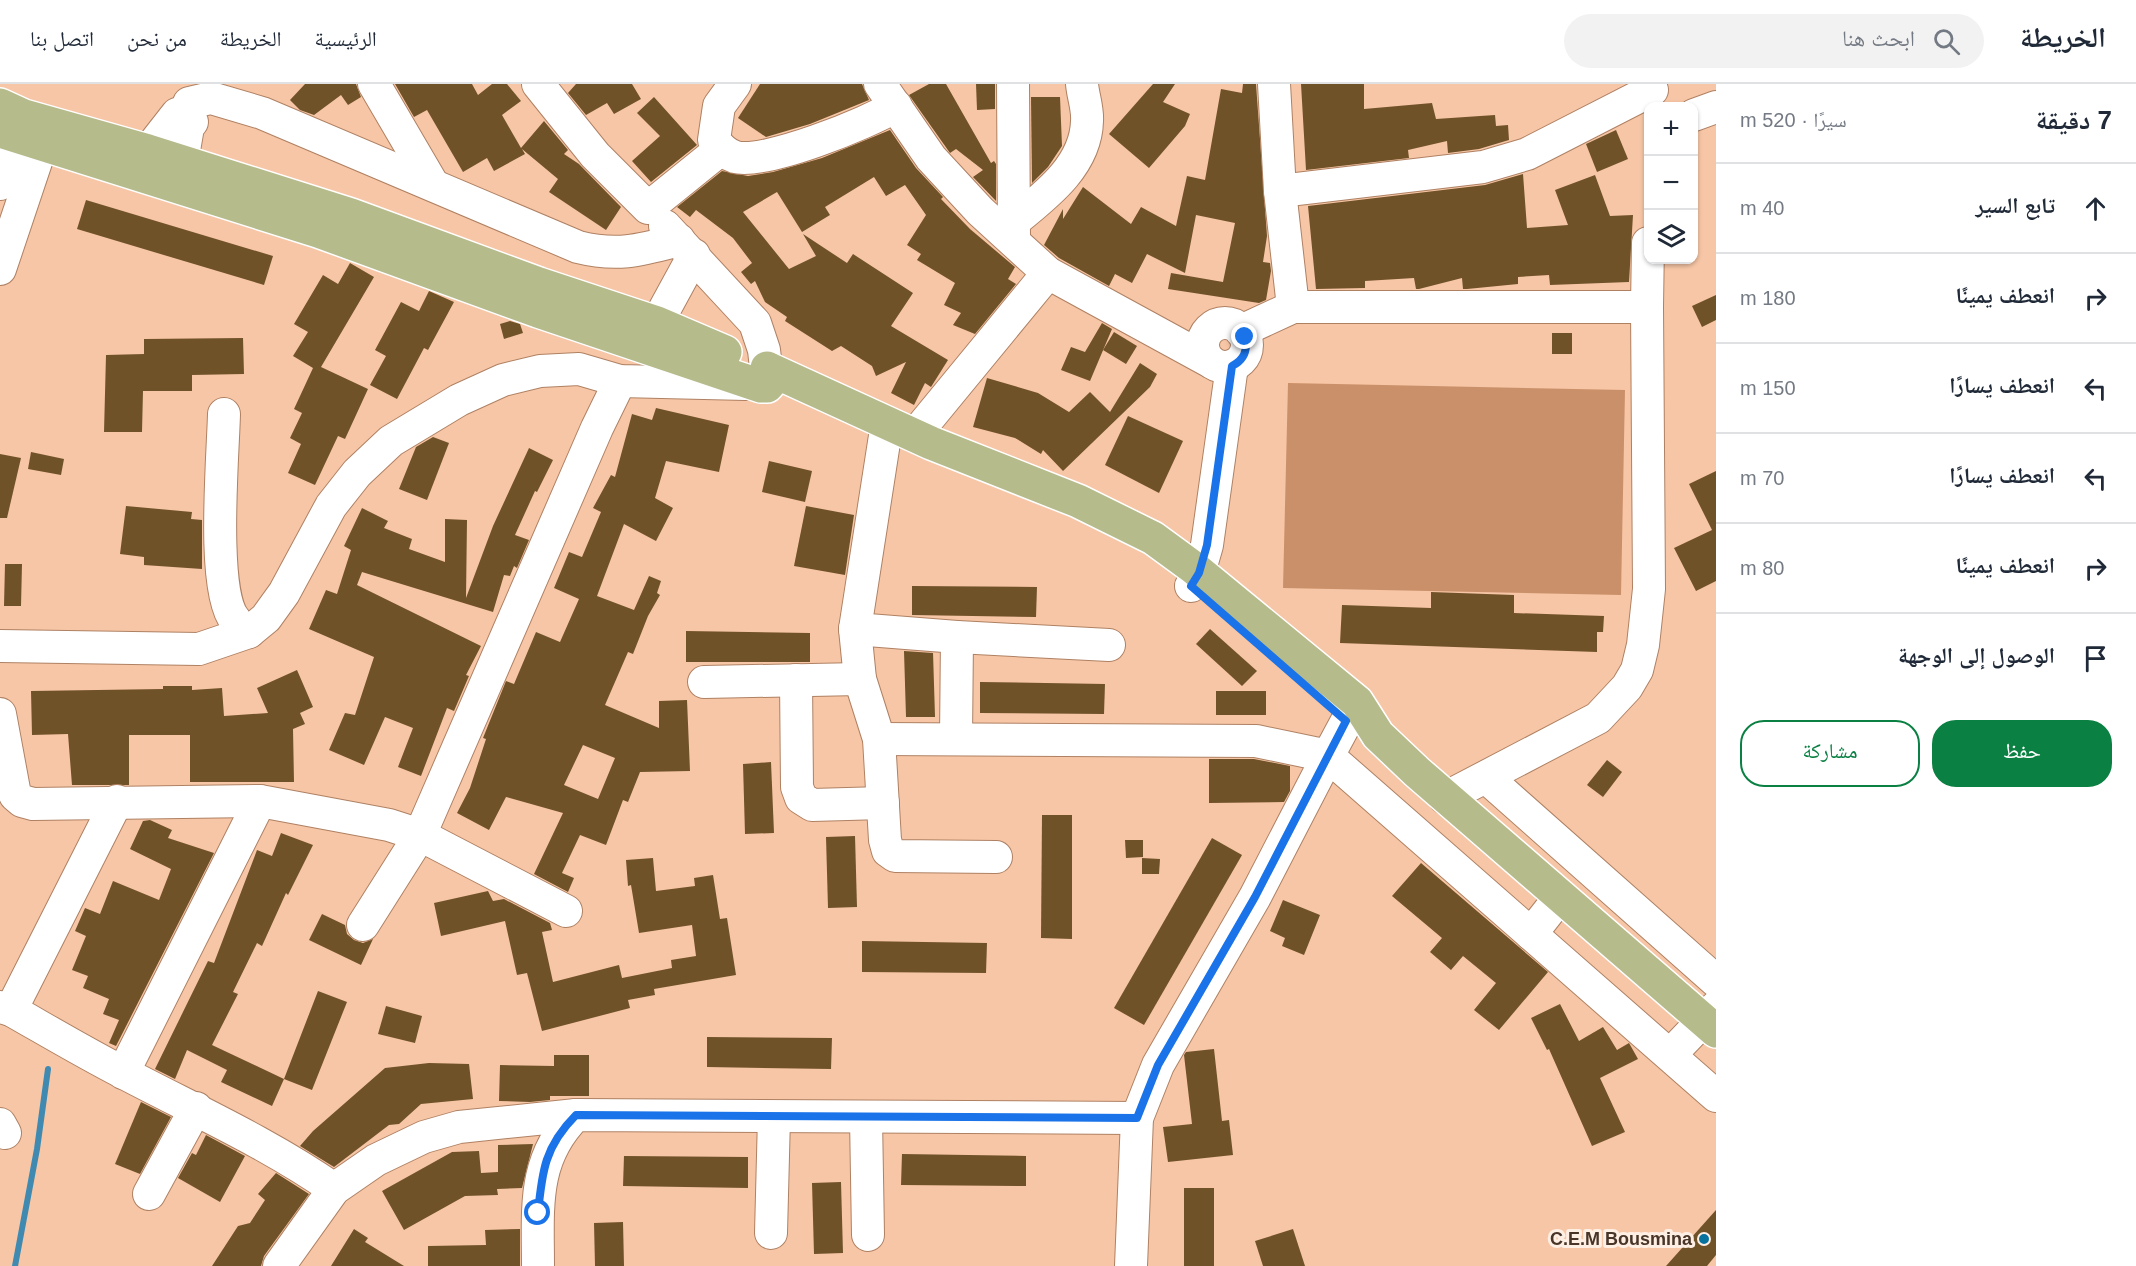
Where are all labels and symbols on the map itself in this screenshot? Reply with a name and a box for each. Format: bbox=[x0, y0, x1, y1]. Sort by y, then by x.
route end bbox=[1231, 323, 1257, 349]
route start bbox=[524, 1199, 550, 1225]
place label: C.E.M Bousmina bbox=[1550, 1229, 1693, 1249]
marker: C.E.M Bousmina bbox=[1697, 1232, 1711, 1246]

